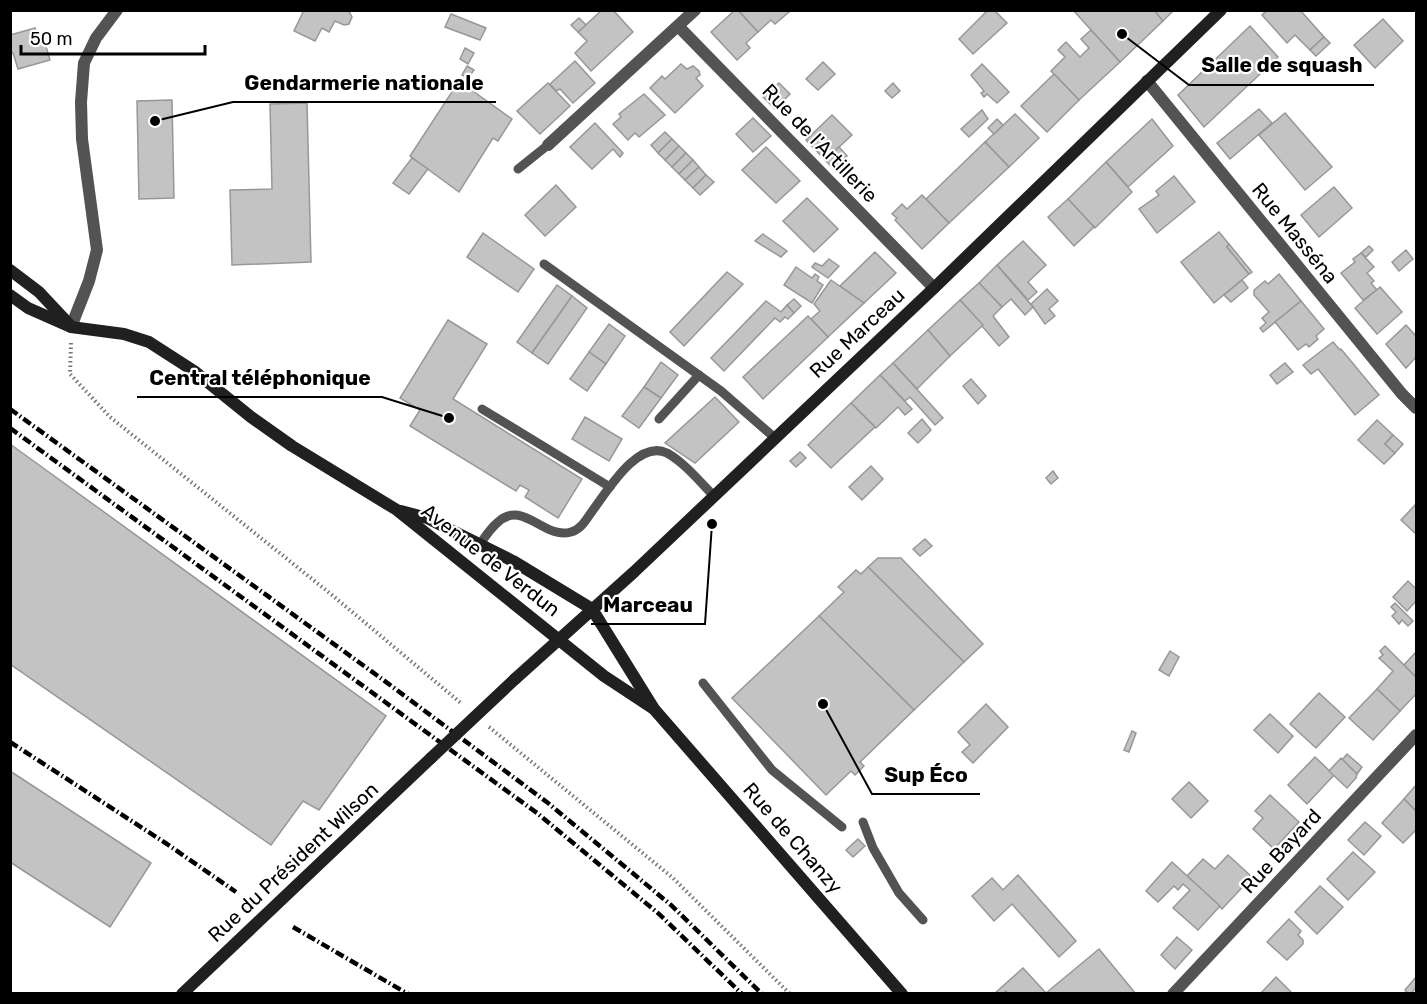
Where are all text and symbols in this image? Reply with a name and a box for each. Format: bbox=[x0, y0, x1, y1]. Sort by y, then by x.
scale bar bbox=[21, 18, 206, 56]
text: 50 m bbox=[30, 28, 73, 50]
callout: Salle de squash bbox=[1189, 46, 1374, 85]
text: Salle de squash bbox=[1201, 52, 1363, 77]
callout: Gendarmerie nationale bbox=[233, 63, 496, 102]
text: Gendarmerie nationale bbox=[244, 70, 484, 95]
street label: Rue de l'Artillerie bbox=[757, 79, 883, 207]
street label: Rue Masséna bbox=[1247, 178, 1343, 288]
street label: Rue Marceau bbox=[805, 283, 909, 383]
callout: Central téléphonique bbox=[137, 358, 382, 397]
text: Central téléphonique bbox=[149, 365, 371, 390]
street label: Avenue de Verdun bbox=[417, 498, 565, 622]
callout: Marceau bbox=[591, 585, 705, 624]
text: Marceau bbox=[603, 592, 693, 617]
callout: Sup Éco bbox=[872, 755, 980, 794]
text: Sup Éco bbox=[884, 762, 968, 787]
street label: Rue du Président Wilson bbox=[203, 777, 383, 947]
street label: Rue de Chanzy bbox=[738, 778, 848, 898]
street label: Rue Bayard bbox=[1236, 804, 1326, 898]

